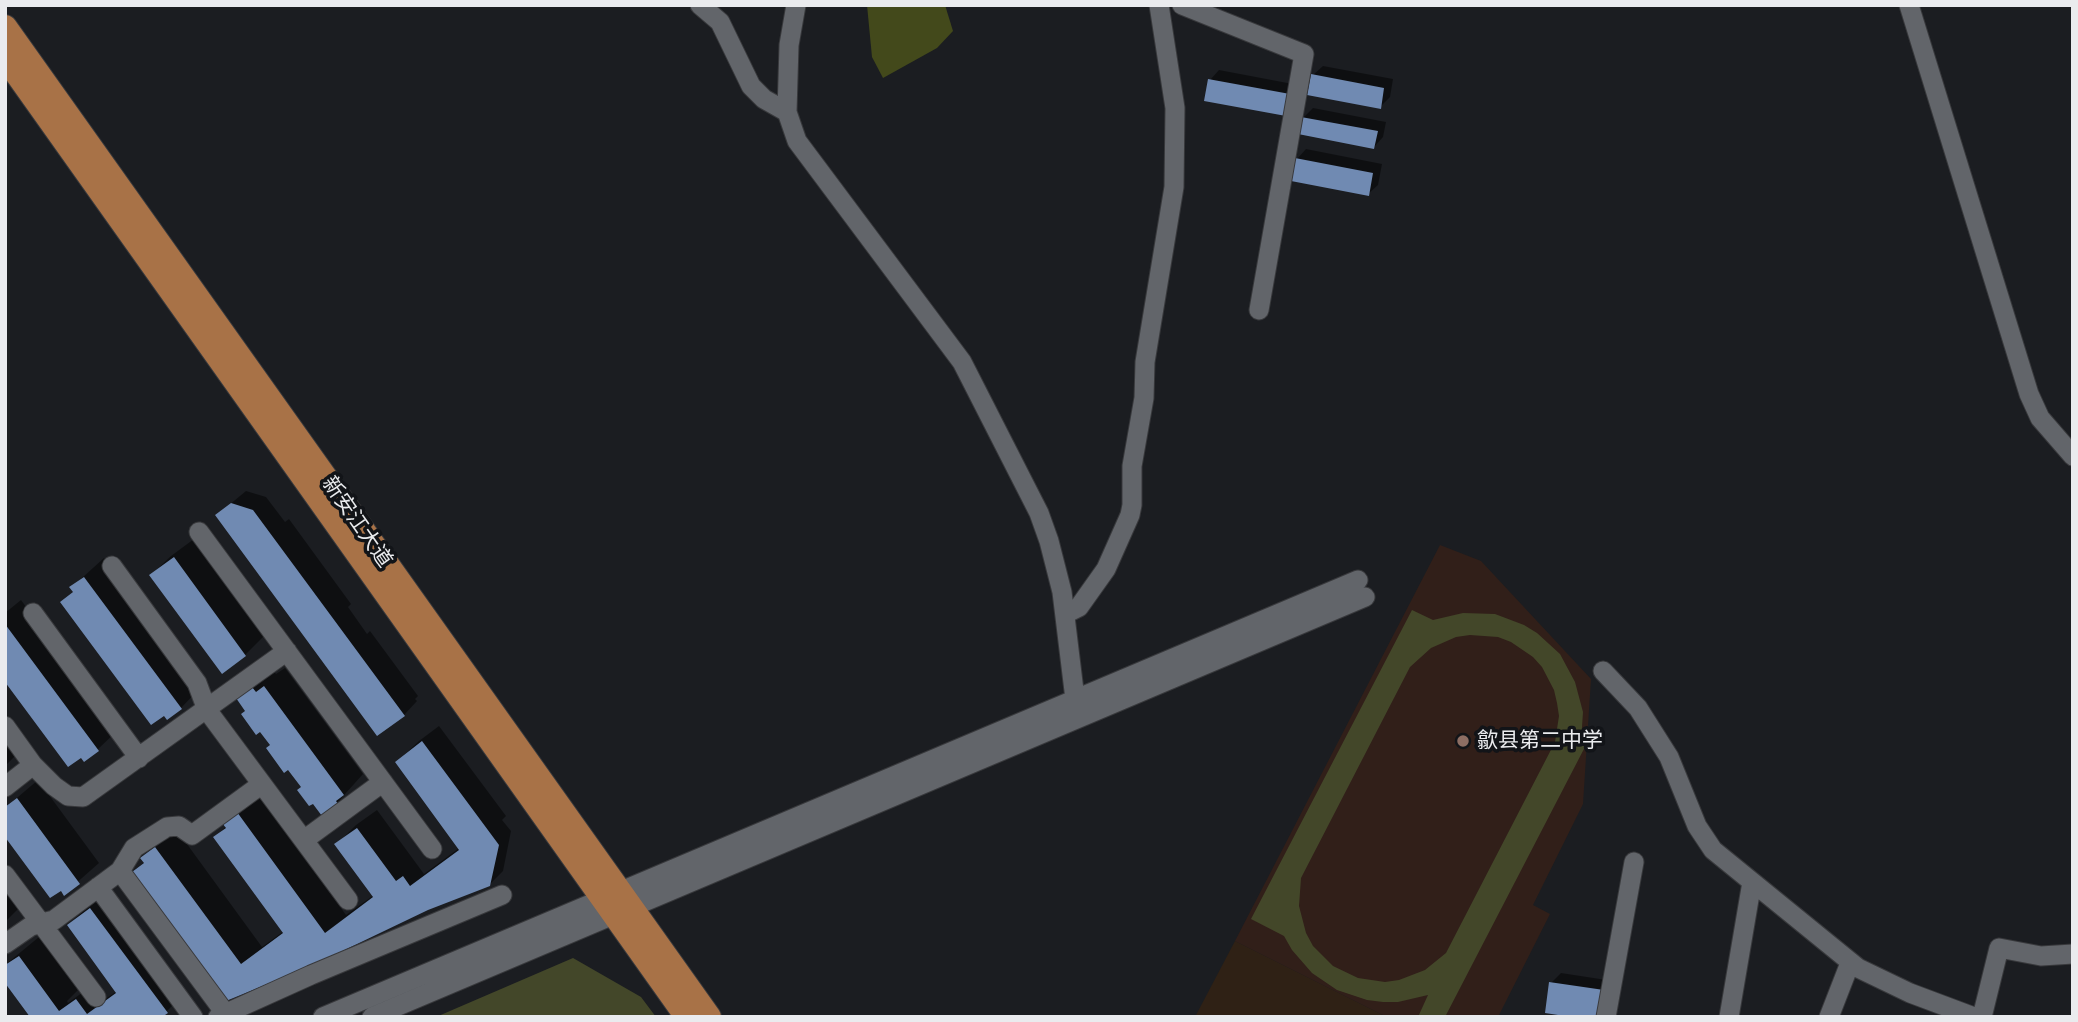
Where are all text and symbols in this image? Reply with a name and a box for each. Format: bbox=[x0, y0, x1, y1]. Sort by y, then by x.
street label: 新安江大道 bbox=[317, 472, 397, 572]
place label: 歙县第二中学 bbox=[1477, 728, 1603, 754]
marker: 歙县第二中学 bbox=[1455, 733, 1471, 749]

